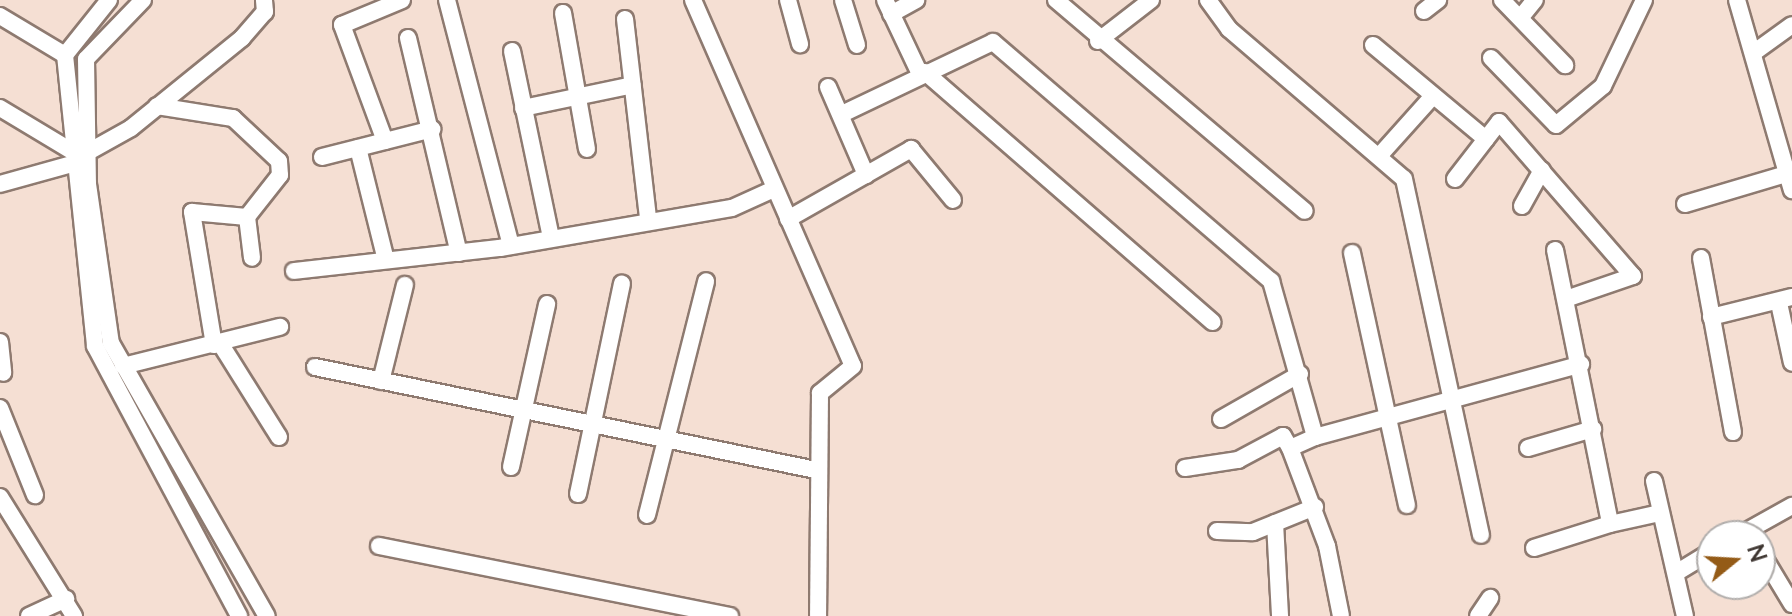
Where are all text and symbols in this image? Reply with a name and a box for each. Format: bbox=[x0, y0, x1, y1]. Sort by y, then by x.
north arrow bbox=[1696, 520, 1776, 600]
text: N bbox=[1742, 541, 1773, 565]

